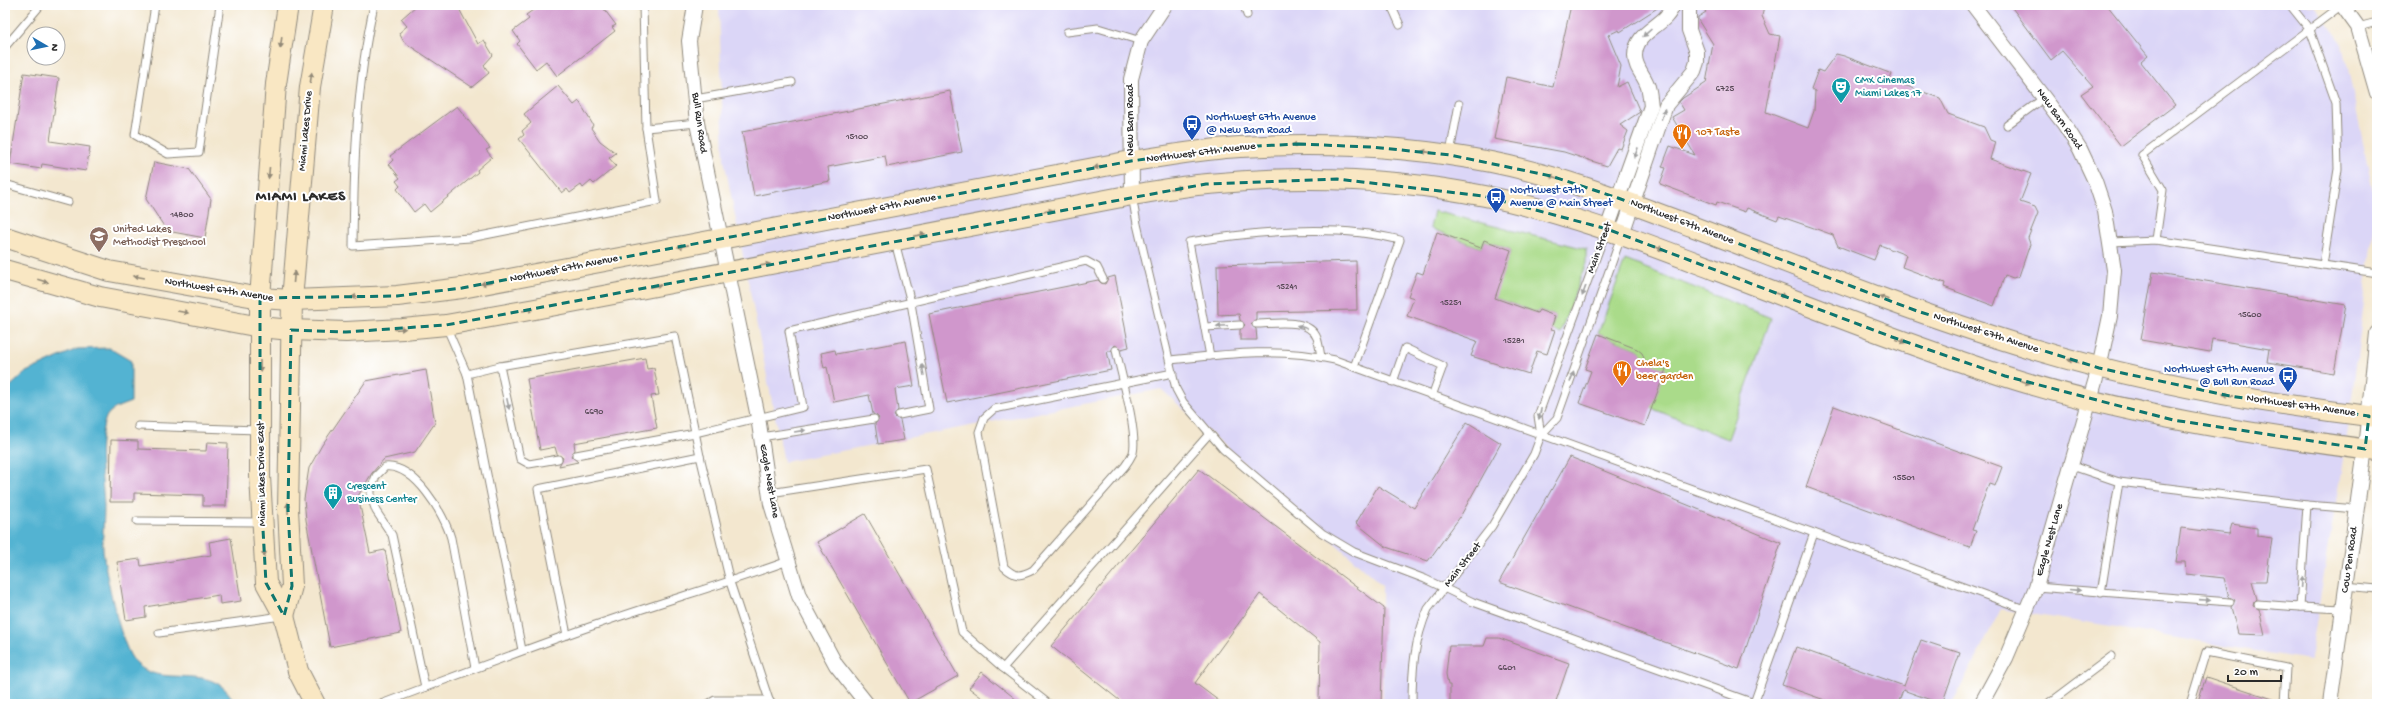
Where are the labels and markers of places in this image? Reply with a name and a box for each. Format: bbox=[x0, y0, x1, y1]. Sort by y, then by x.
place label: CMX Cinemas Miami Lakes 17 bbox=[1855, 75, 1922, 100]
theatre icon: CMX Cinemas Miami Lakes 17 bbox=[1830, 76, 1852, 104]
place label: Northwest 67th Avenue @ New Barn Road bbox=[1206, 112, 1316, 137]
bus stop icon: Northwest 67th Avenue @ New Barn Road bbox=[1181, 113, 1203, 141]
restaurant icon: 107 Taste bbox=[1671, 122, 1693, 150]
place label: 107 Taste bbox=[1695, 127, 1740, 139]
place label: Northwest 67th Avenue @ Main Street bbox=[1510, 185, 1614, 210]
bus stop icon: Northwest 67th Avenue @ Main Street bbox=[1485, 186, 1507, 214]
place label: United Lakes Methodist Preschool bbox=[113, 224, 206, 249]
school or university icon: United Lakes Methodist Preschool bbox=[88, 225, 110, 253]
place label: Chela's beer garden bbox=[1636, 358, 1694, 383]
restaurant icon: Chela's beer garden bbox=[1611, 359, 1633, 387]
place label: Northwest 67th Avenue @ Bull Run Road bbox=[2164, 364, 2276, 389]
bus stop icon: Northwest 67th Avenue @ Bull Run Road bbox=[2277, 365, 2299, 393]
place label: Crescent Business Center bbox=[346, 481, 418, 506]
building icon: Crescent Business Center bbox=[322, 482, 344, 510]

